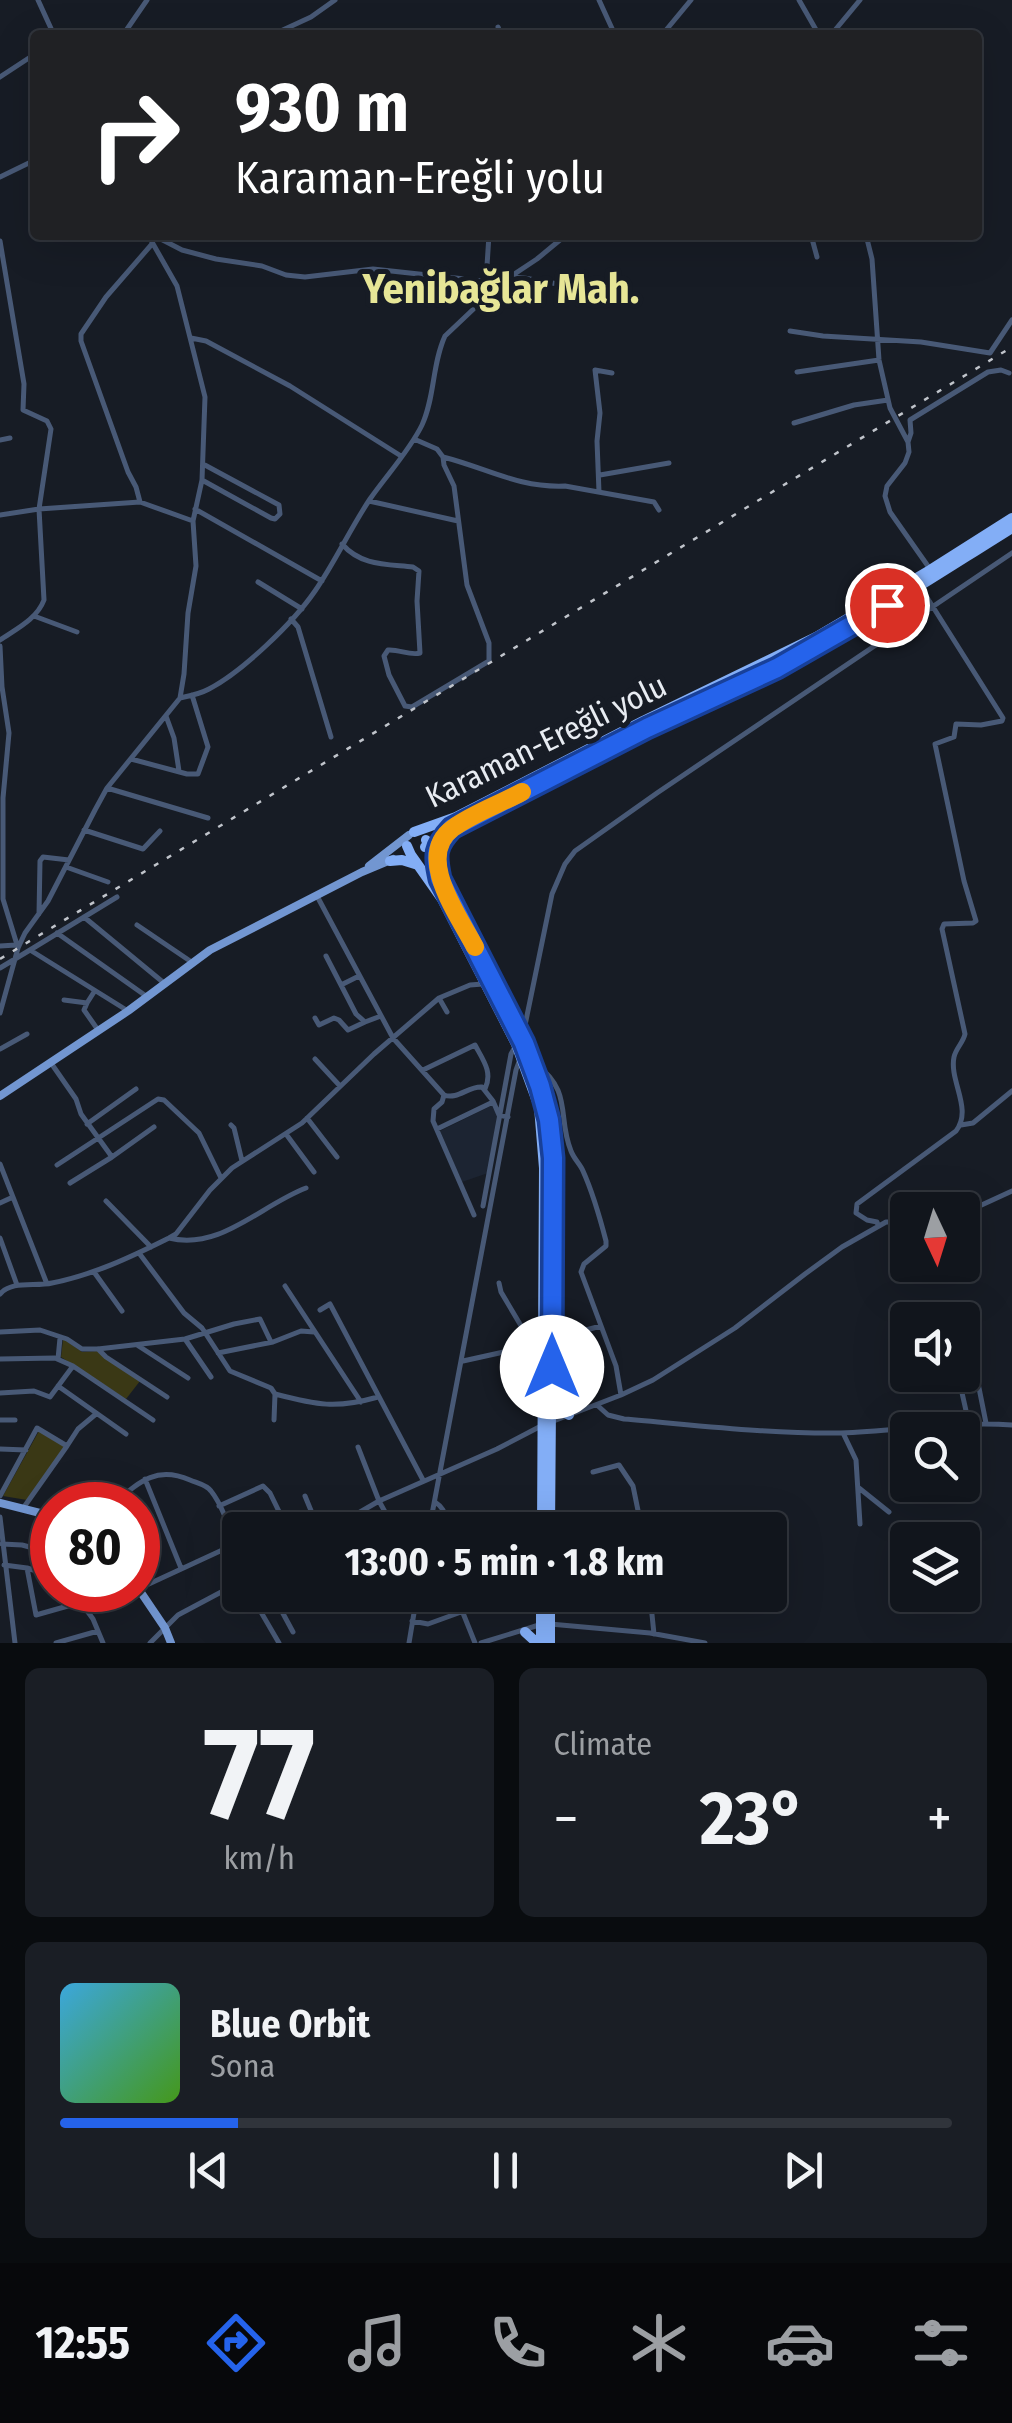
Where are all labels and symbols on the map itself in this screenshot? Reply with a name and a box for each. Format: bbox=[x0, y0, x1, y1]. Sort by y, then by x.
district label: Yenibağlar Mah. bbox=[362, 264, 639, 314]
pin bbox=[845, 563, 930, 648]
street label: Karaman-Ereğli yolu bbox=[419, 666, 673, 816]
north arrow bbox=[890, 1192, 980, 1282]
position arrow bbox=[500, 1315, 604, 1419]
speed limit sign: 80 bbox=[30, 1482, 160, 1612]

